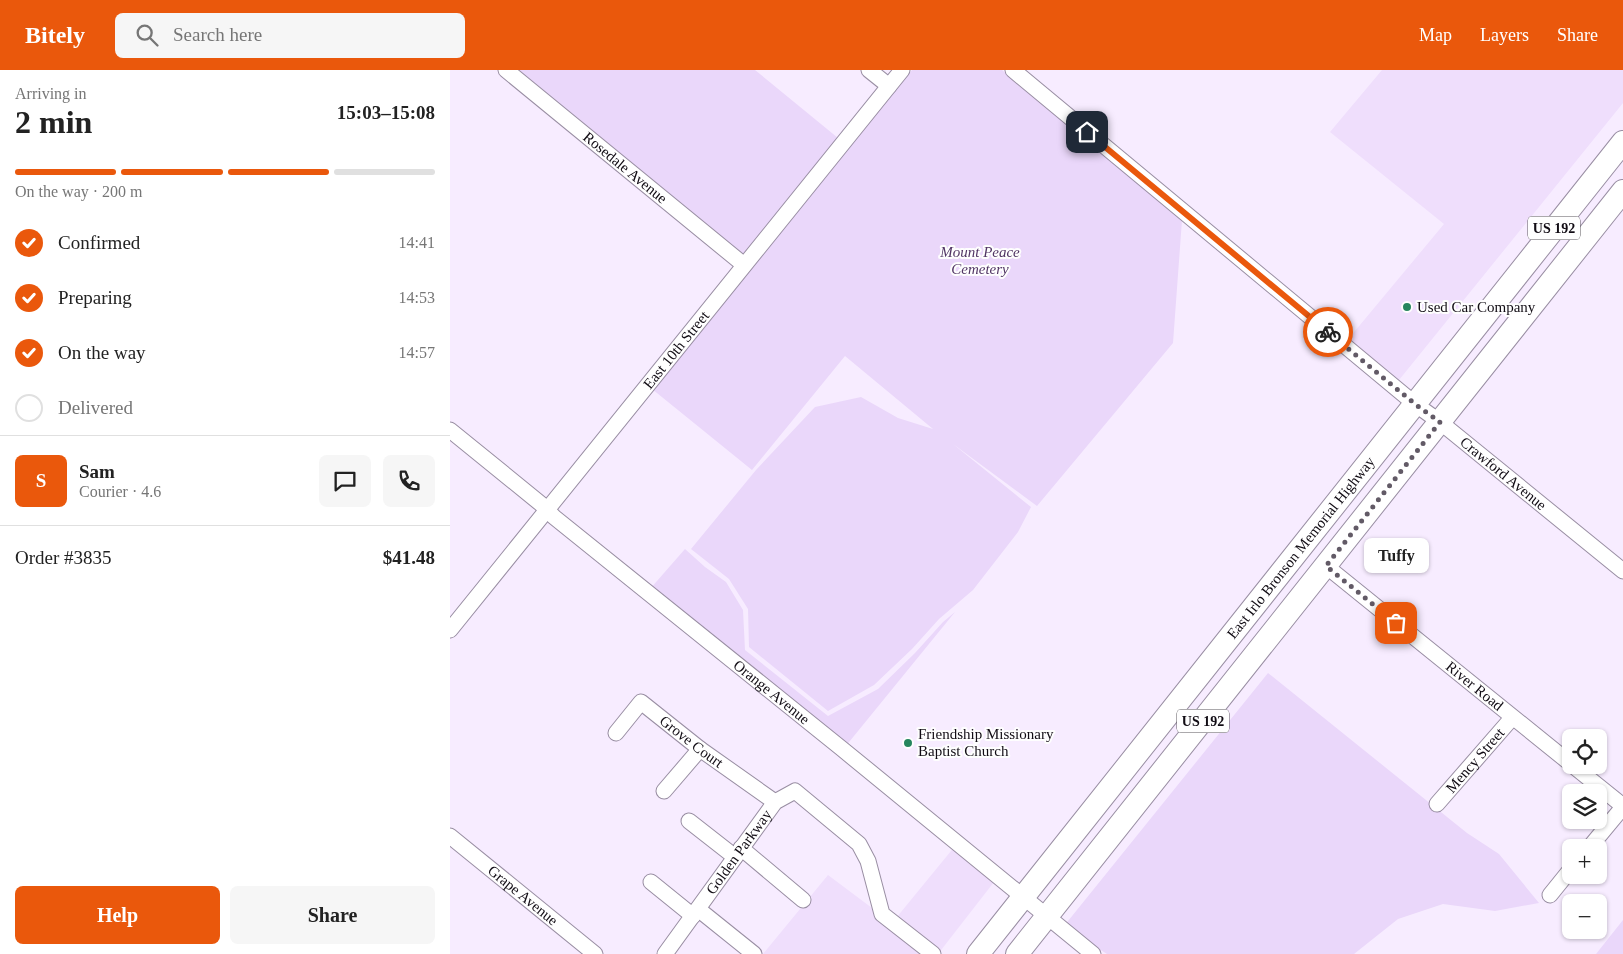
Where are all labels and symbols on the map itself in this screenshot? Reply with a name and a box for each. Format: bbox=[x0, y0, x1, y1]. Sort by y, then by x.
pin bbox=[1066, 111, 1108, 153]
street label: Rosedale Avenue bbox=[580, 129, 671, 207]
road number: US 192 bbox=[1528, 216, 1580, 240]
park label: Mount Peace Cemetery bbox=[939, 244, 1020, 277]
place label: Used Car Company bbox=[1417, 299, 1536, 315]
marker: Used Car Company bbox=[1401, 301, 1413, 313]
street label: East 10th Street bbox=[640, 307, 713, 392]
courier bbox=[1303, 307, 1353, 357]
street label: Crawford Avenue bbox=[1457, 434, 1550, 513]
street label: East Irlo Bronson Memorial Highway bbox=[1224, 453, 1378, 642]
callout: Tuffy bbox=[1364, 538, 1428, 573]
pin bbox=[1375, 602, 1417, 644]
street label: Orange Avenue bbox=[730, 657, 813, 728]
street label: River Road bbox=[1443, 658, 1507, 714]
road number: US 192 bbox=[1177, 710, 1229, 732]
street label: Grove Court bbox=[657, 712, 727, 771]
street label: Mency Street bbox=[1443, 724, 1508, 796]
place label: Friendship Missionary Baptist Church bbox=[918, 726, 1054, 759]
marker: Friendship Missionary Baptist Church bbox=[902, 737, 914, 749]
street label: Golden Parkway bbox=[703, 806, 775, 897]
street label: Grape Avenue bbox=[485, 862, 561, 929]

